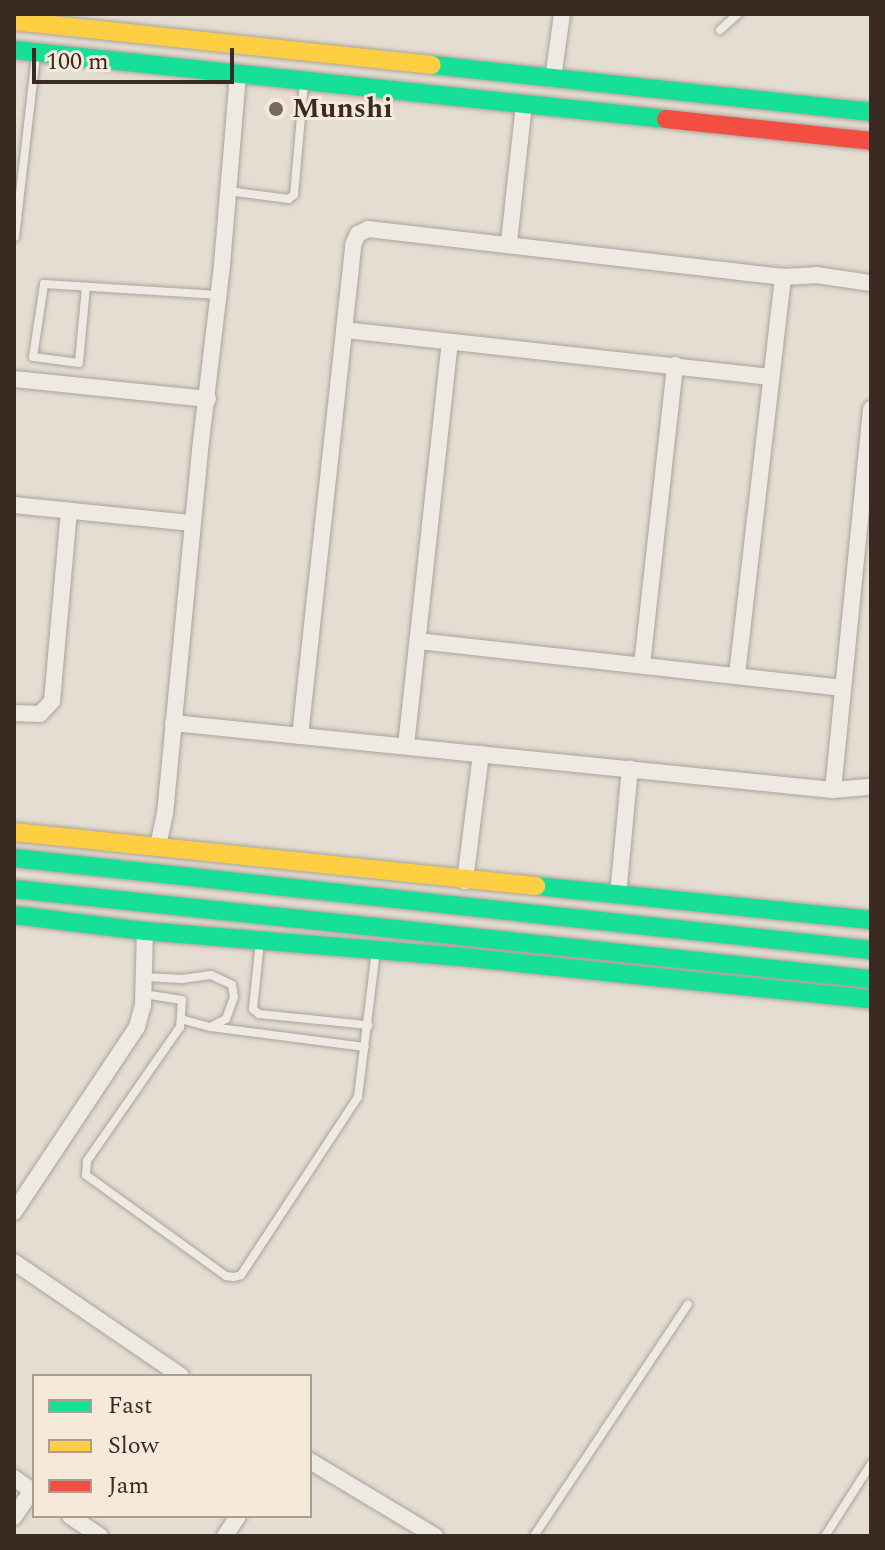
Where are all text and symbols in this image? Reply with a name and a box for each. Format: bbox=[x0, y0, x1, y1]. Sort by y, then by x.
scale bar bbox=[36, 32, 238, 82]
text: 100 m bbox=[46, 44, 109, 80]
place label: Munshi bbox=[292, 92, 392, 126]
marker: Munshi bbox=[267, 100, 285, 118]
legend bbox=[32, 1374, 312, 1518]
text: Fast bbox=[108, 1388, 153, 1424]
text: Slow bbox=[108, 1428, 159, 1464]
text: Jam bbox=[108, 1468, 149, 1504]

